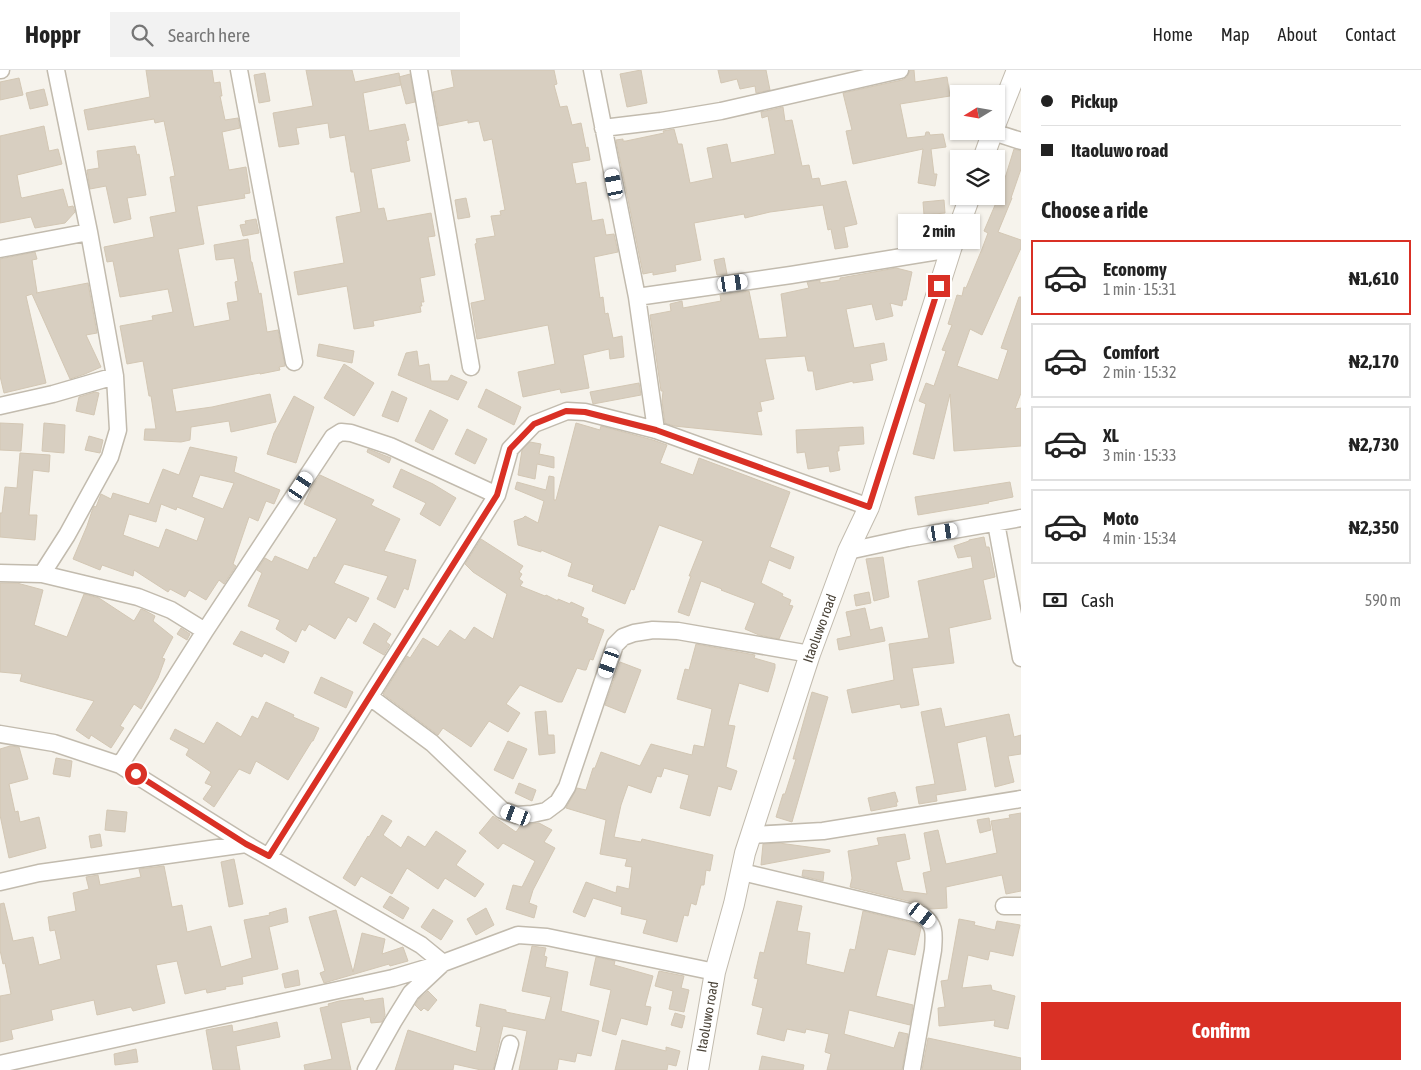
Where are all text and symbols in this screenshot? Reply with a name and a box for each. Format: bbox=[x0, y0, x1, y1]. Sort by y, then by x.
search box bbox=[110, 12, 460, 57]
text: Hoppr bbox=[25, 21, 80, 48]
icon: search bbox=[128, 21, 156, 49]
text: Search here bbox=[168, 24, 250, 46]
text: Home bbox=[1153, 24, 1193, 45]
text: Map bbox=[1221, 24, 1250, 45]
text: About bbox=[1278, 24, 1317, 45]
text: Contact bbox=[1345, 24, 1396, 45]
north arrow bbox=[950, 85, 1005, 140]
map controls bbox=[950, 85, 1005, 205]
text: Pickup bbox=[1071, 90, 1118, 112]
text: Itaoluwo road bbox=[1071, 139, 1168, 161]
button: layers bbox=[950, 150, 1005, 205]
car bbox=[603, 168, 624, 200]
text: Choose a ride bbox=[1041, 197, 1148, 223]
callout: 2 min bbox=[898, 214, 980, 248]
text: 2 min bbox=[923, 222, 955, 240]
icon: car bbox=[1043, 255, 1088, 300]
text: Economy bbox=[1103, 258, 1167, 280]
text: ₦1,610 bbox=[1349, 267, 1399, 289]
car bbox=[717, 273, 748, 293]
route end bbox=[928, 275, 950, 297]
text: 1 min · 15:31 bbox=[1103, 280, 1176, 298]
icon: car bbox=[1043, 338, 1088, 383]
text: Comfort bbox=[1103, 341, 1159, 363]
text: ₦2,170 bbox=[1349, 350, 1399, 372]
text: 2 min · 15:32 bbox=[1103, 363, 1176, 381]
icon: car bbox=[1043, 421, 1088, 466]
text: XL bbox=[1103, 424, 1119, 446]
text: ₦2,730 bbox=[1349, 433, 1399, 455]
text: 3 min · 15:33 bbox=[1103, 446, 1176, 464]
car bbox=[286, 469, 315, 503]
icon: car bbox=[1043, 504, 1088, 549]
text: Moto bbox=[1103, 507, 1139, 529]
text: ₦2,350 bbox=[1349, 516, 1399, 538]
car bbox=[927, 522, 958, 542]
text: 4 min · 15:34 bbox=[1103, 529, 1176, 547]
icon: cash bbox=[1041, 586, 1069, 614]
text: Cash bbox=[1081, 589, 1114, 611]
text: 590 m bbox=[1365, 591, 1401, 609]
street label: Itaoluwo road bbox=[800, 592, 839, 665]
car bbox=[597, 646, 620, 680]
route start bbox=[125, 763, 147, 785]
car bbox=[499, 803, 532, 827]
car bbox=[905, 900, 938, 930]
street label: Itaoluwo road bbox=[693, 980, 721, 1054]
button: Confirm bbox=[1041, 1002, 1401, 1060]

